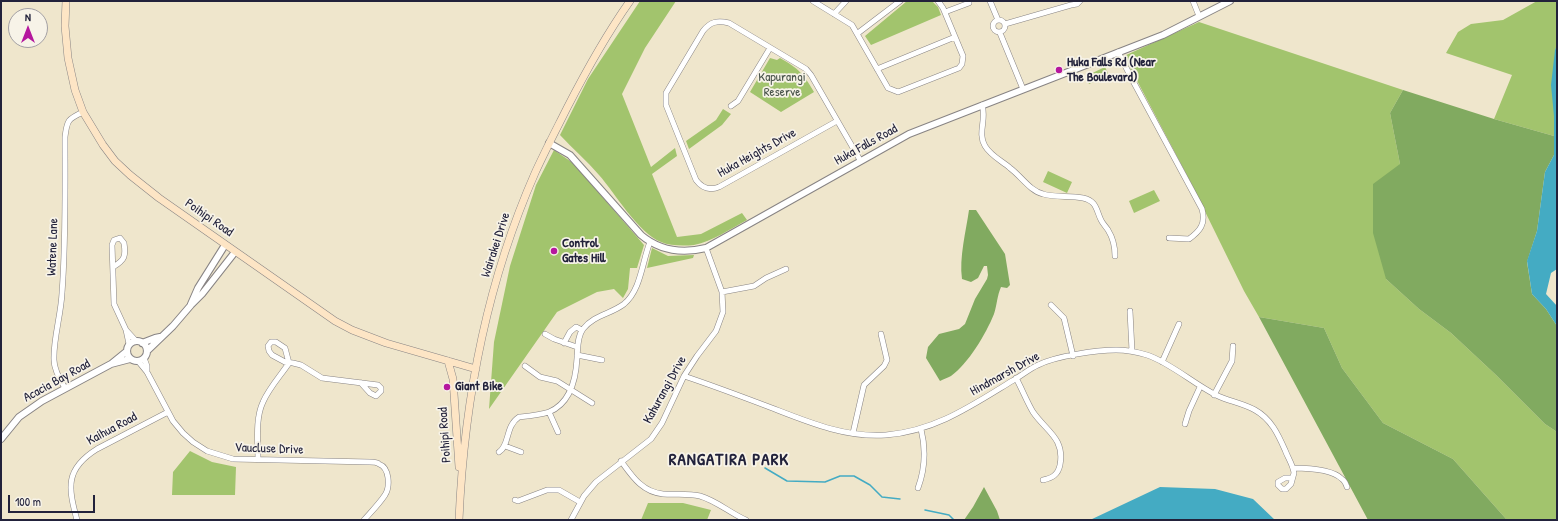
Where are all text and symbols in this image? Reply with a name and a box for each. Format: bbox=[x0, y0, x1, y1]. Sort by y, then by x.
north arrow bbox=[8, 8, 48, 48]
text: N bbox=[25, 10, 31, 24]
place label: Huka Falls Rd (Near The Boulevard) bbox=[1067, 55, 1156, 86]
marker: Huka Falls Rd (Near The Boulevard) bbox=[1054, 65, 1064, 75]
park label: Kapurangi Reserve bbox=[758, 70, 806, 101]
street label: Huka Falls Road bbox=[832, 121, 900, 169]
street label: Huka Heights Drive bbox=[715, 125, 799, 181]
street label: Poihipi Road bbox=[182, 196, 236, 240]
street label: Wairakei Drive bbox=[478, 211, 514, 279]
street label: Watene Lane bbox=[44, 218, 62, 276]
place label: Control Gates Hill bbox=[562, 236, 606, 267]
marker: Control Gates Hill bbox=[549, 246, 559, 256]
street label: Hindmarsh Drive bbox=[968, 349, 1042, 399]
street label: Kahurangi Drive bbox=[640, 354, 690, 426]
street label: Acacia Bay Road bbox=[21, 356, 93, 406]
place label: Giant Bike bbox=[455, 379, 503, 395]
marker: Giant Bike bbox=[442, 382, 452, 392]
street label: Poihipi Road bbox=[435, 407, 455, 463]
street label: Kaihua Road bbox=[84, 409, 140, 449]
street label: Vaucluse Drive bbox=[234, 440, 304, 458]
district label: RANGATIRA PARK bbox=[669, 450, 789, 470]
scale bar bbox=[10, 487, 97, 513]
text: 100 m bbox=[15, 493, 41, 510]

